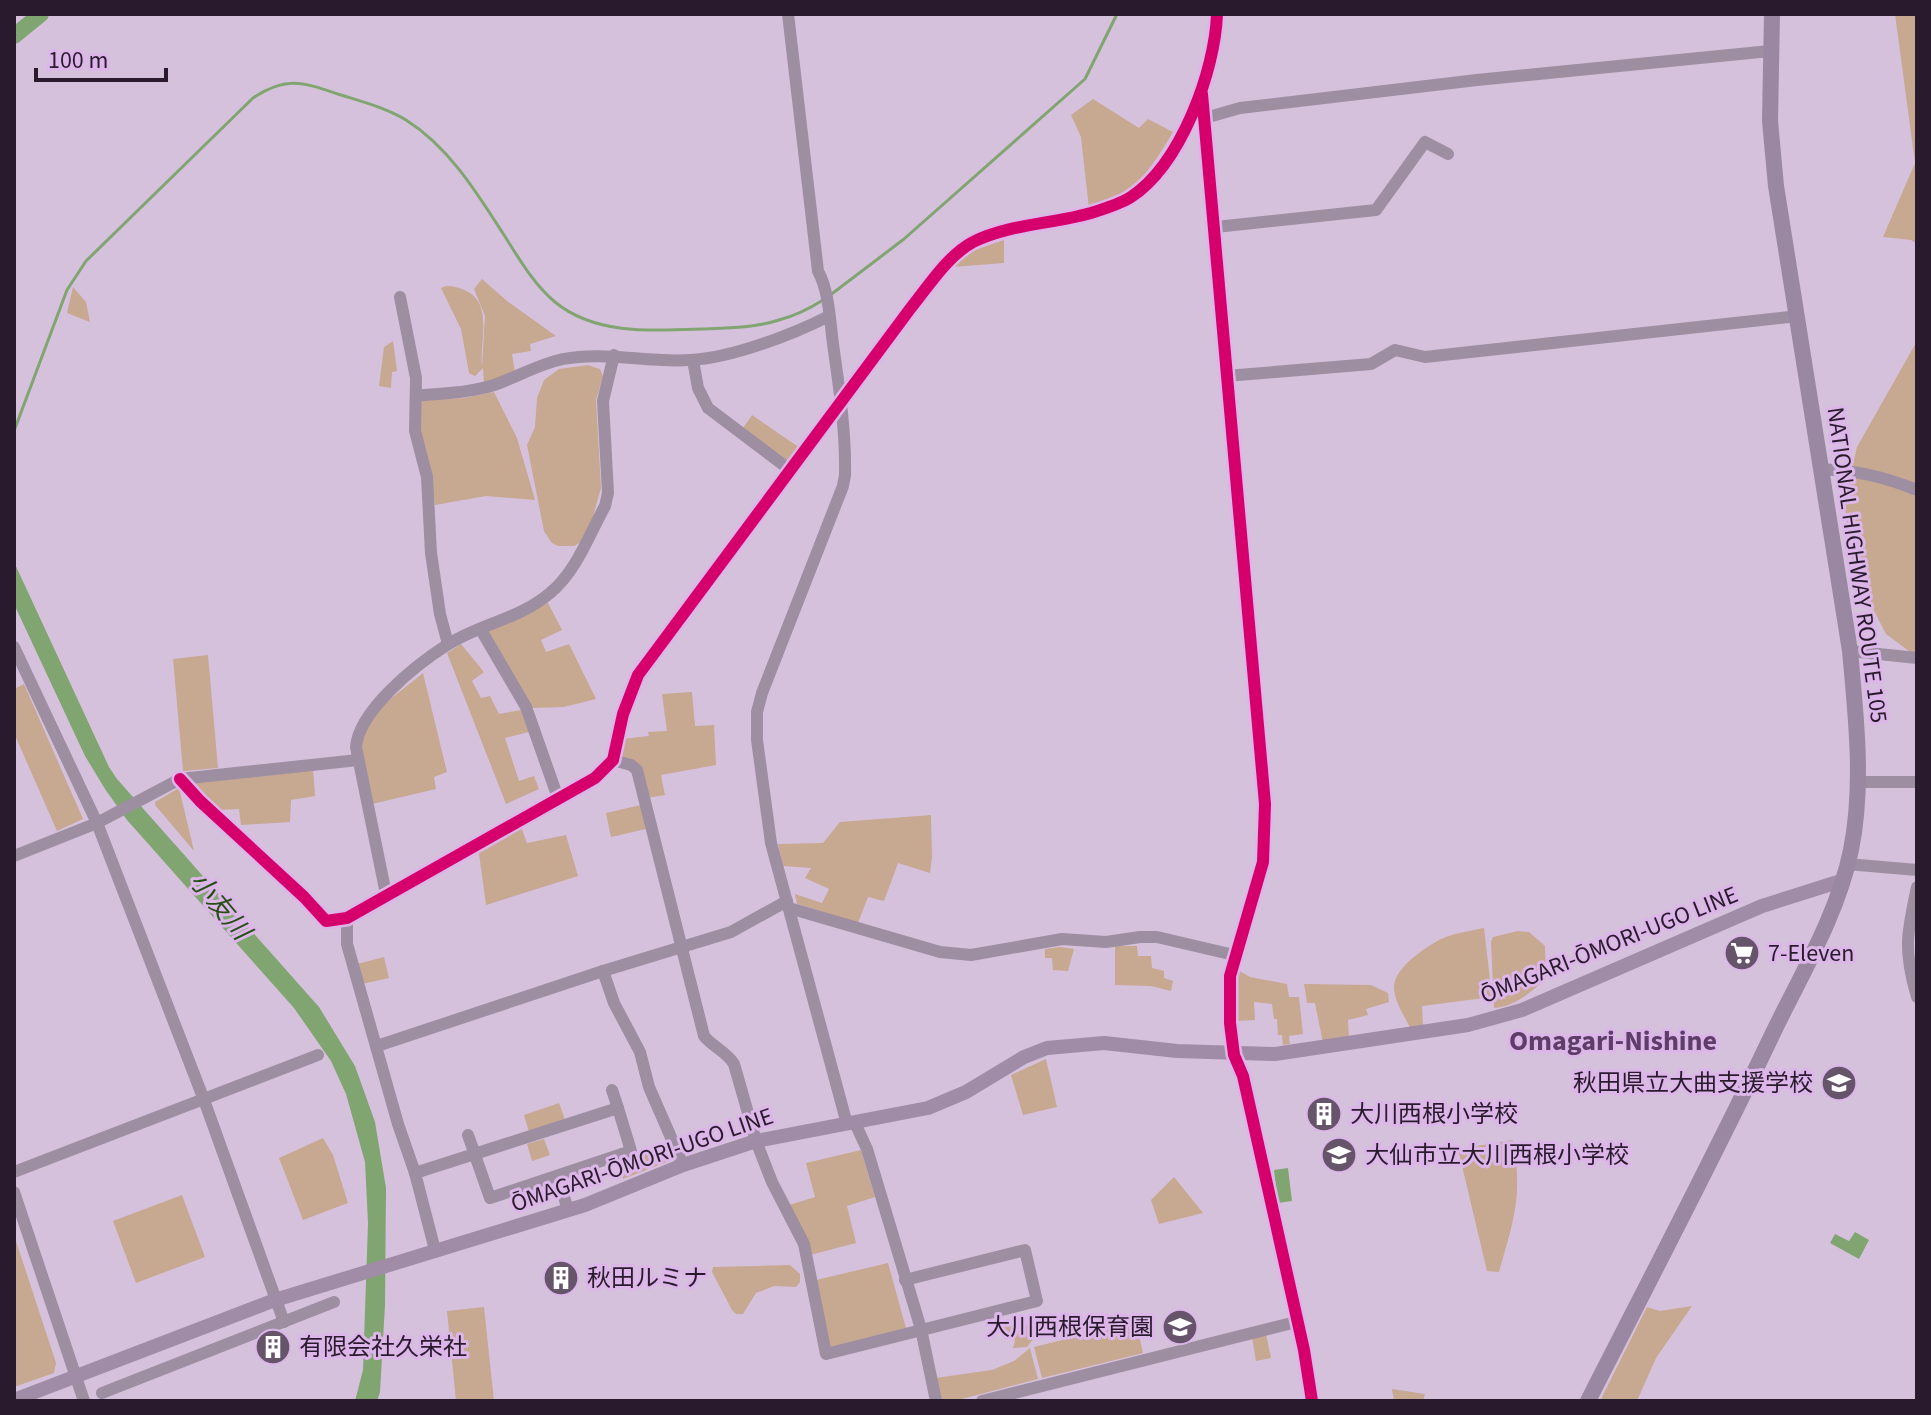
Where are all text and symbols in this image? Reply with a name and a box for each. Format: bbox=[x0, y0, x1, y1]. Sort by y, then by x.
scale bar bbox=[36, 32, 166, 82]
text: 100 m bbox=[48, 43, 108, 78]
street label: NATIONAL HIGHWAY ROUTE 105 bbox=[1817, 405, 1897, 725]
water label: 小友川 bbox=[181, 864, 261, 950]
street label: ŌMAGARI-ŌMORI-UGO LINE bbox=[1475, 877, 1743, 1013]
supermarket icon: 7-Eleven bbox=[1723, 934, 1761, 972]
place label: 7-Eleven bbox=[1768, 936, 1854, 971]
district label: Omagari-Nishine bbox=[1509, 1021, 1717, 1061]
school or university icon: 秋田県立大曲支援学校 bbox=[1820, 1064, 1858, 1102]
place label: 秋田県立大曲支援学校 bbox=[1573, 1066, 1813, 1101]
building icon: 大川西根小学校 bbox=[1305, 1095, 1343, 1133]
place label: 大川西根小学校 bbox=[1350, 1097, 1518, 1132]
street label: ŌMAGARI-ŌMORI-UGO LINE bbox=[506, 1099, 778, 1221]
school or university icon: 大仙市立大川西根小学校 bbox=[1320, 1136, 1358, 1174]
place label: 大仙市立大川西根小学校 bbox=[1365, 1138, 1629, 1173]
building icon: 秋田ルミナ bbox=[542, 1259, 580, 1297]
place label: 秋田ルミナ bbox=[587, 1261, 707, 1296]
school or university icon: 大川西根保育園 bbox=[1161, 1308, 1199, 1346]
place label: 大川西根保育園 bbox=[986, 1310, 1154, 1345]
building icon: 有限会社久栄社 bbox=[254, 1328, 292, 1366]
place label: 有限会社久栄社 bbox=[299, 1330, 467, 1365]

